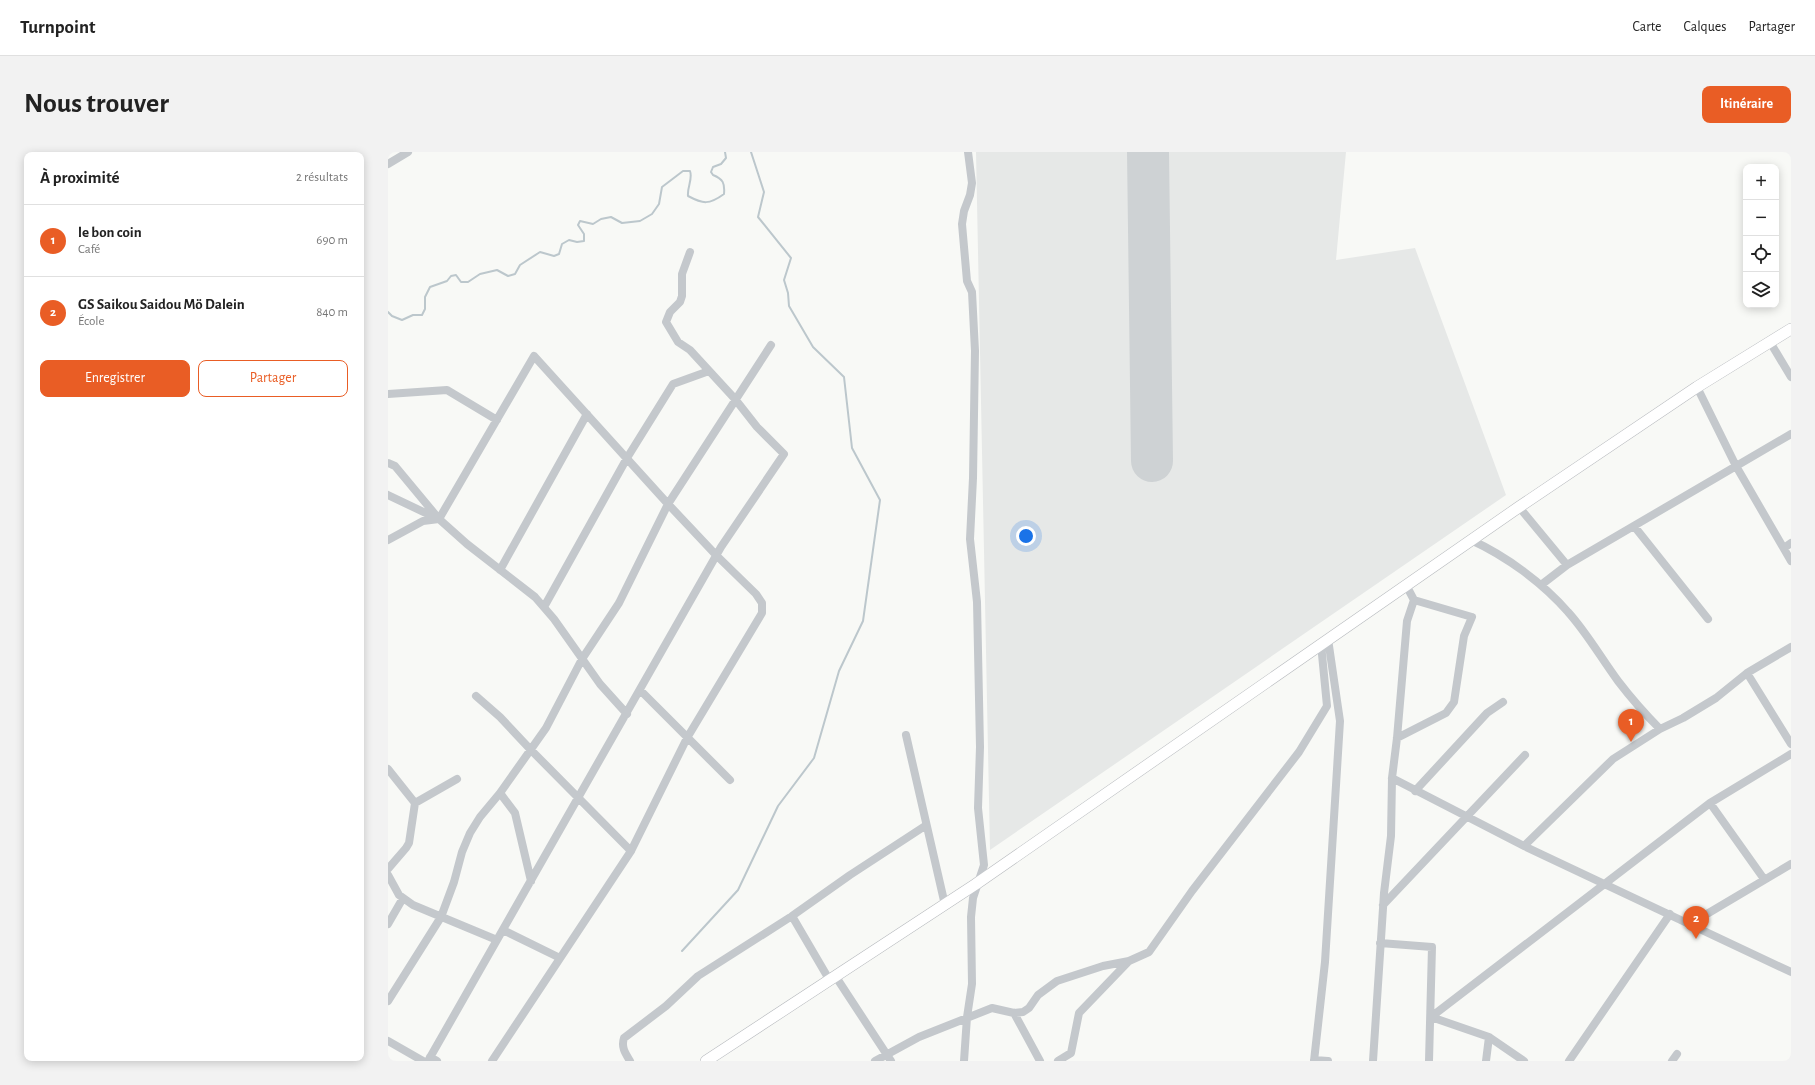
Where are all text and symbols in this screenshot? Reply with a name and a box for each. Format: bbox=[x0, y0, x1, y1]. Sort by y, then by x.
text: Turnpoint bbox=[20, 18, 95, 37]
text: Carte bbox=[1633, 20, 1661, 34]
text: Calques bbox=[1683, 20, 1727, 34]
text: Partager bbox=[1749, 20, 1795, 34]
button: Itinéraire bbox=[1702, 86, 1791, 123]
text: Nous trouver bbox=[24, 90, 169, 118]
map controls bbox=[1743, 164, 1779, 308]
button: + bbox=[1743, 164, 1779, 200]
text: À proximité bbox=[40, 169, 120, 186]
text: 2 résultats bbox=[296, 171, 348, 184]
button: − bbox=[1743, 200, 1779, 236]
text: le bon coin bbox=[78, 225, 142, 240]
text: 1 bbox=[51, 234, 55, 247]
text: 690 m bbox=[316, 234, 348, 247]
button: locate bbox=[1743, 236, 1779, 272]
text: Café bbox=[78, 243, 100, 256]
button: layers bbox=[1743, 272, 1779, 308]
text: GS Saikou Saidou Mö Dalein bbox=[78, 297, 245, 312]
text: 2 bbox=[50, 306, 56, 319]
text: 840 m bbox=[316, 306, 348, 319]
text: École bbox=[78, 315, 105, 328]
button: Enregistrer bbox=[40, 360, 190, 397]
button: Partager bbox=[198, 360, 348, 397]
your location bbox=[1016, 526, 1036, 546]
pin: 1 bbox=[1618, 709, 1644, 742]
pin: 2 bbox=[1683, 906, 1709, 939]

